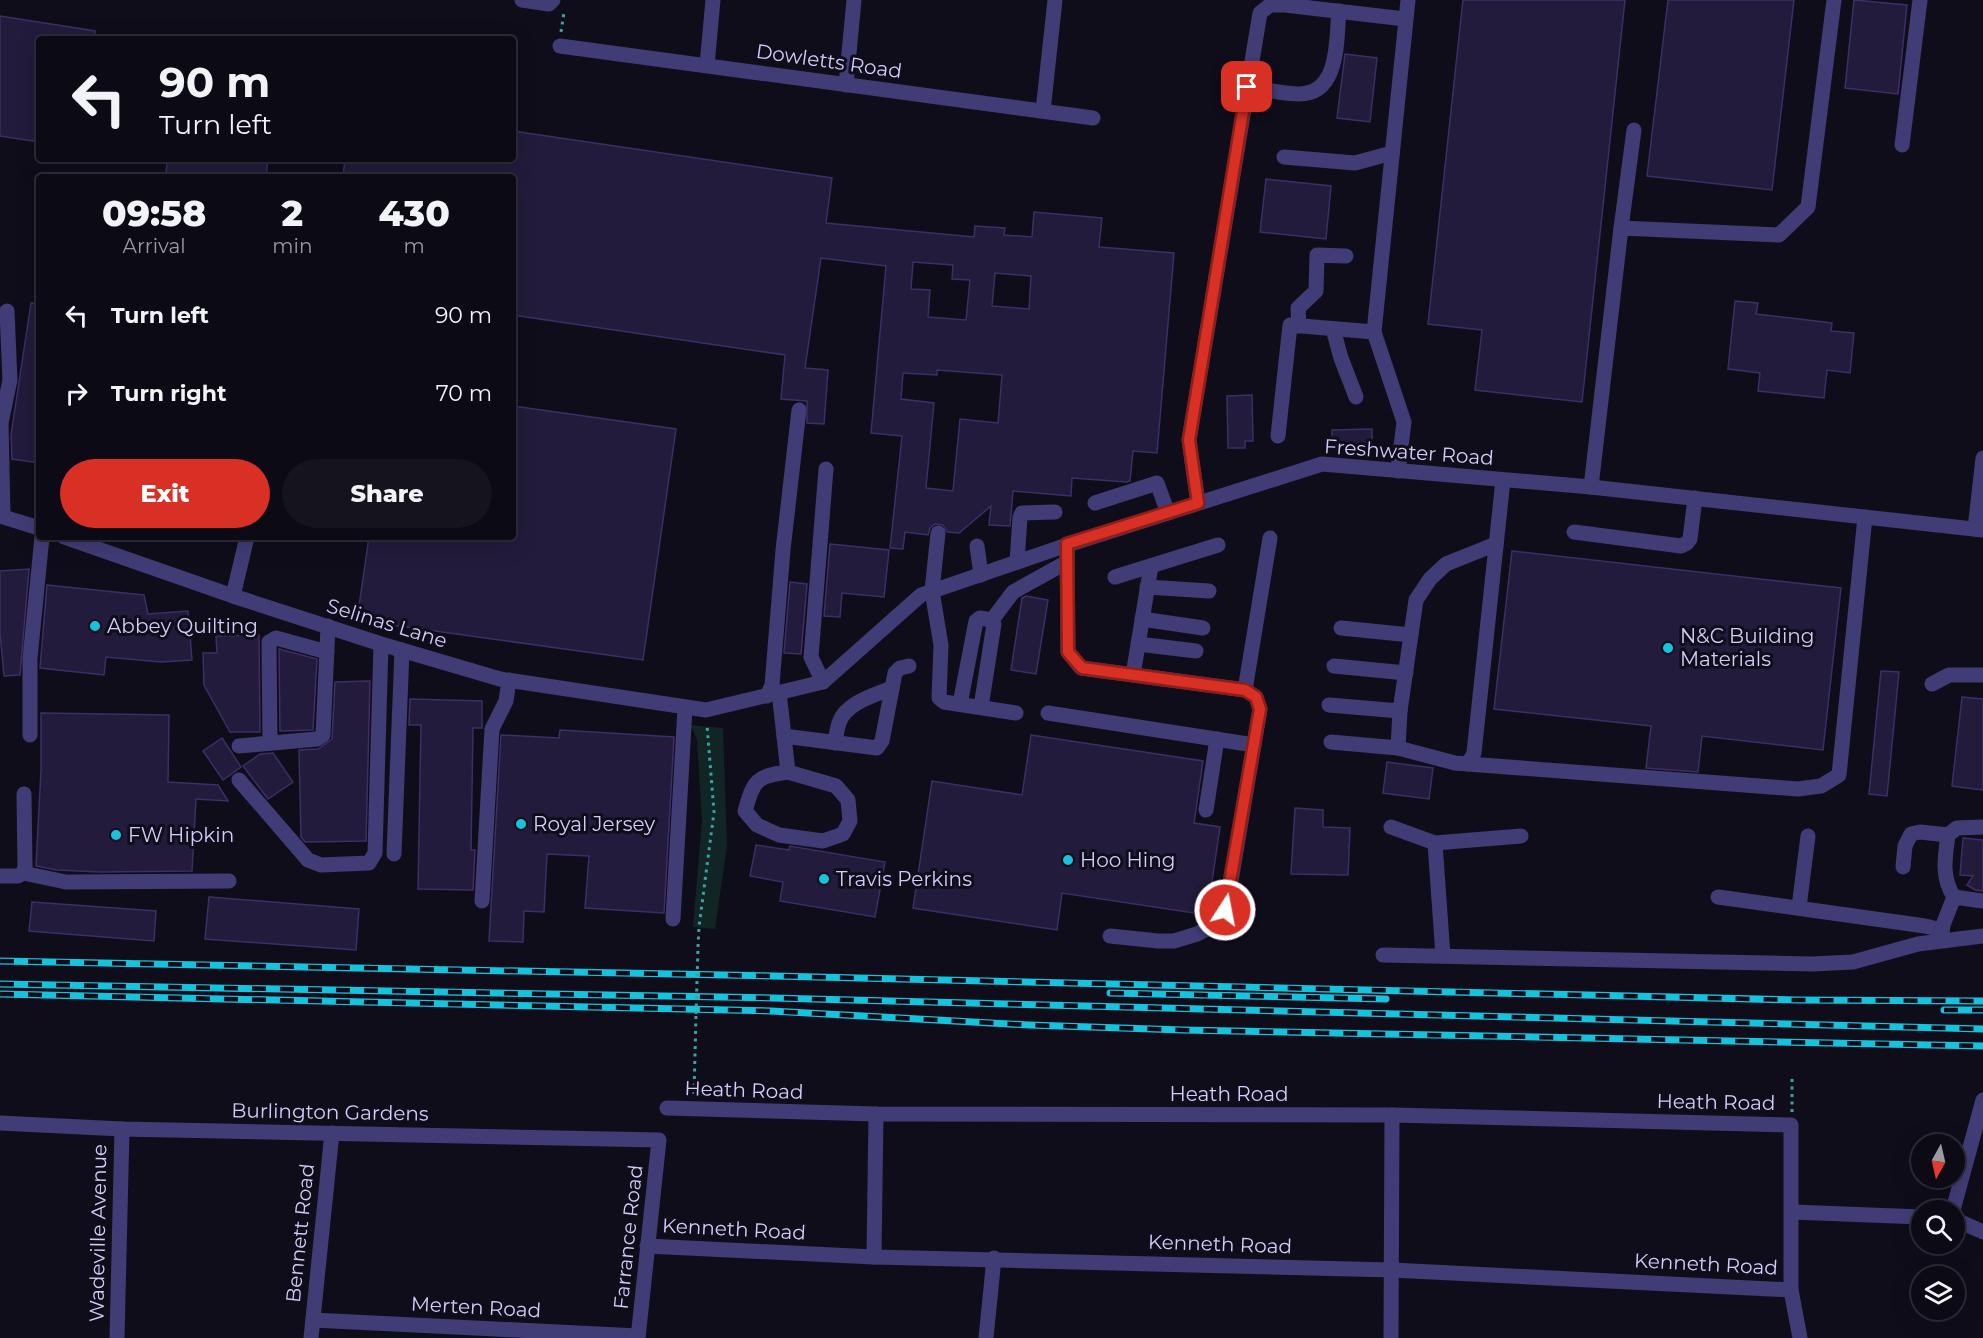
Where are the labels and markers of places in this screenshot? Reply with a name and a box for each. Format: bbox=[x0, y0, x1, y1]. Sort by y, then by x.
pin bbox=[1221, 61, 1272, 112]
place label: Abbey Quilting bbox=[107, 614, 258, 638]
marker: Abbey Quilting bbox=[88, 619, 102, 633]
place label: N&C Building Materials bbox=[1680, 624, 1815, 671]
marker: N&C Building Materials bbox=[1661, 641, 1675, 655]
place label: Royal Jersey bbox=[533, 812, 655, 836]
marker: Royal Jersey bbox=[514, 817, 528, 831]
place label: FW Hipkin bbox=[128, 823, 234, 847]
marker: FW Hipkin bbox=[109, 828, 123, 842]
place label: Hoo Hing bbox=[1080, 848, 1175, 872]
marker: Hoo Hing bbox=[1061, 853, 1075, 867]
place label: Travis Perkins bbox=[836, 867, 972, 891]
marker: Travis Perkins bbox=[817, 872, 831, 886]

